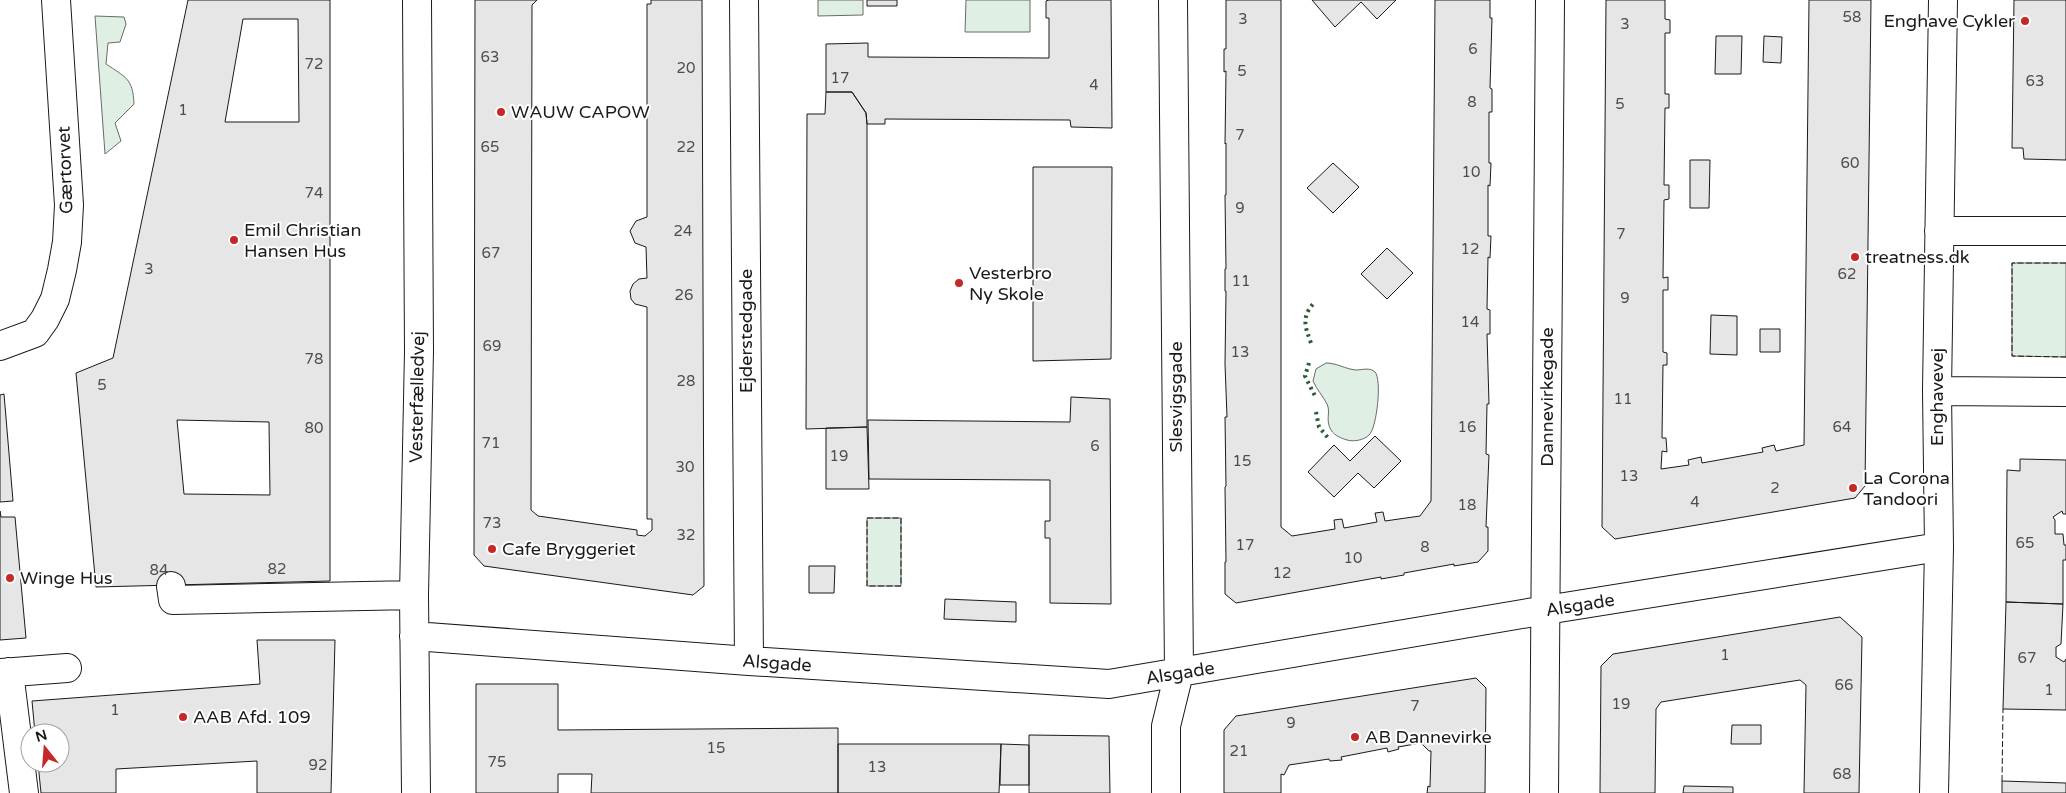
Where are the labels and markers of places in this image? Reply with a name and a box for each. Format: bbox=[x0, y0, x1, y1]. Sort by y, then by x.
place label: Enghave Cykler bbox=[1883, 10, 2015, 32]
marker: Enghave Cykler bbox=[2019, 15, 2031, 27]
place label: WAUW CAPOW bbox=[511, 101, 650, 123]
marker: WAUW CAPOW bbox=[495, 106, 507, 118]
place label: Emil Christian Hansen Hus bbox=[244, 219, 361, 262]
marker: Emil Christian Hansen Hus bbox=[228, 234, 240, 246]
place label: treatness.dk bbox=[1865, 246, 1970, 268]
marker: treatness.dk bbox=[1849, 251, 1861, 263]
place label: Vesterbro Ny Skole bbox=[969, 262, 1052, 305]
marker: Vesterbro Ny Skole bbox=[953, 277, 965, 289]
place label: La Corona Tandoori bbox=[1863, 467, 1950, 510]
marker: La Corona Tandoori bbox=[1847, 482, 1859, 494]
place label: Cafe Bryggeriet bbox=[502, 538, 636, 560]
marker: Cafe Bryggeriet bbox=[486, 543, 498, 555]
place label: Winge Hus bbox=[20, 567, 113, 589]
marker: Winge Hus bbox=[4, 572, 16, 584]
place label: AAB Afd. 109 bbox=[193, 706, 311, 728]
marker: AAB Afd. 109 bbox=[177, 711, 189, 723]
place label: AB Dannevirke bbox=[1365, 726, 1492, 748]
marker: AB Dannevirke bbox=[1349, 731, 1361, 743]

